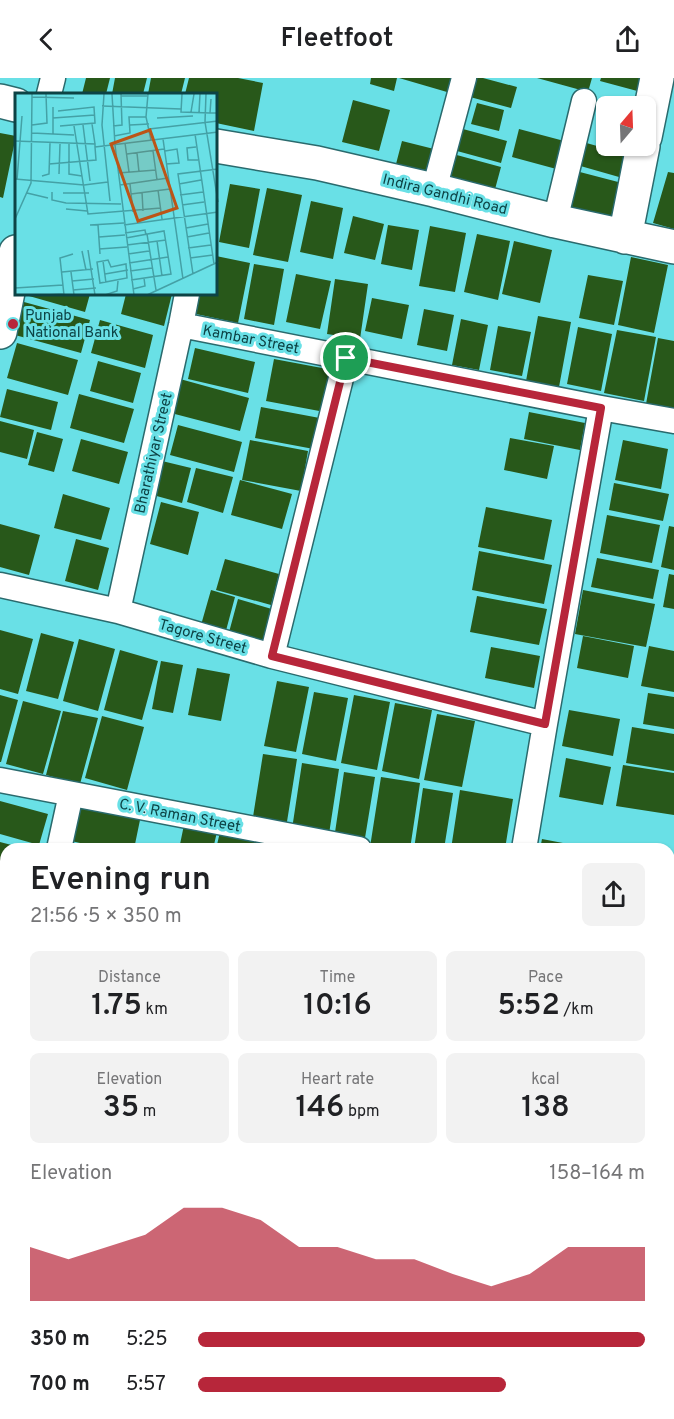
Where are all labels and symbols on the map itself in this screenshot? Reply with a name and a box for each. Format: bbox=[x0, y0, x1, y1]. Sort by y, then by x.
inset map bbox=[15, 93, 218, 296]
north arrow bbox=[596, 96, 656, 156]
street label: Indira Gandhi Road bbox=[380, 171, 509, 220]
place label: Punjab National Bank bbox=[25, 307, 119, 343]
marker: Punjab National Bank bbox=[6, 317, 20, 331]
street label: Kambar Street bbox=[201, 322, 301, 359]
pin bbox=[320, 332, 371, 383]
street label: Bharathiyar Street bbox=[131, 391, 178, 516]
street label: Tagore Street bbox=[156, 616, 249, 659]
street label: C. V. Raman Street bbox=[117, 795, 242, 838]

